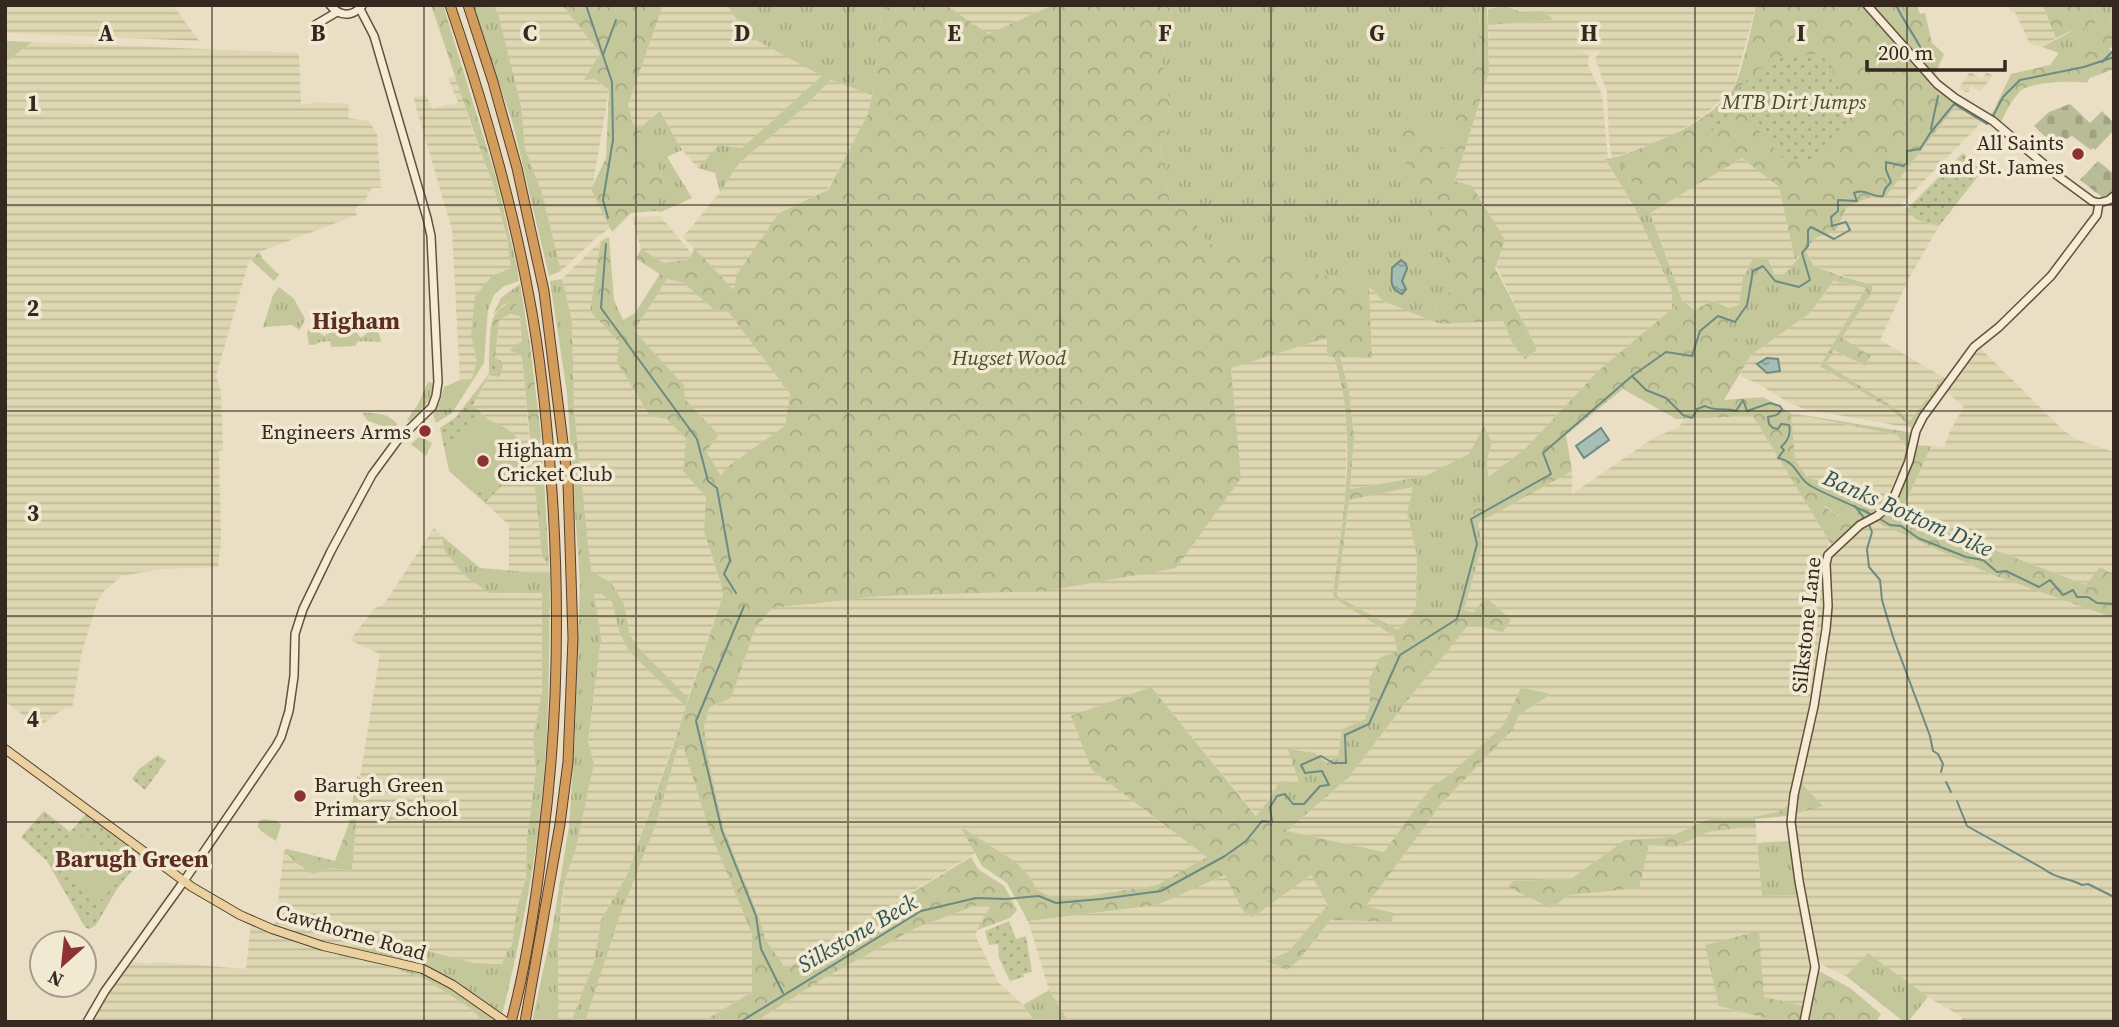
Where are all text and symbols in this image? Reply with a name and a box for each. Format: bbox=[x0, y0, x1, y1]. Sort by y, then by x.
text: A bbox=[98, 17, 114, 49]
text: B bbox=[311, 17, 326, 49]
text: C bbox=[523, 17, 537, 49]
text: D bbox=[734, 17, 750, 49]
text: E bbox=[947, 17, 961, 49]
text: F bbox=[1158, 17, 1172, 49]
text: G bbox=[1369, 17, 1385, 49]
text: H bbox=[1580, 17, 1598, 49]
text: I bbox=[1797, 17, 1806, 49]
scale bar bbox=[1867, 28, 2005, 72]
text: 200 m bbox=[1878, 38, 1933, 67]
text: 1 bbox=[27, 87, 39, 119]
park label: MTB Dirt Jumps bbox=[1721, 87, 1867, 116]
place label: All Saints and St. James bbox=[1939, 128, 2064, 181]
marker: All Saints and St. James bbox=[2070, 146, 2086, 162]
text: 2 bbox=[27, 292, 39, 324]
district label: Higham bbox=[312, 304, 400, 337]
park label: Hugset Wood bbox=[951, 343, 1066, 372]
place label: Engineers Arms bbox=[261, 417, 411, 446]
marker: Engineers Arms bbox=[417, 423, 433, 439]
place label: Higham Cricket Club bbox=[497, 435, 613, 488]
marker: Higham Cricket Club bbox=[475, 453, 491, 469]
water label: Banks Bottom Dike bbox=[1817, 461, 1998, 565]
text: 3 bbox=[27, 497, 39, 529]
street label: Silkstone Lane bbox=[1784, 555, 1828, 695]
text: 4 bbox=[27, 703, 39, 735]
place label: Barugh Green Primary School bbox=[314, 770, 458, 823]
marker: Barugh Green Primary School bbox=[292, 788, 308, 804]
district label: Barugh Green bbox=[55, 842, 209, 875]
water label: Silkstone Beck bbox=[791, 886, 923, 980]
street label: Cawthorne Road bbox=[272, 897, 430, 967]
north arrow bbox=[28, 929, 98, 999]
text: N bbox=[43, 964, 67, 994]

